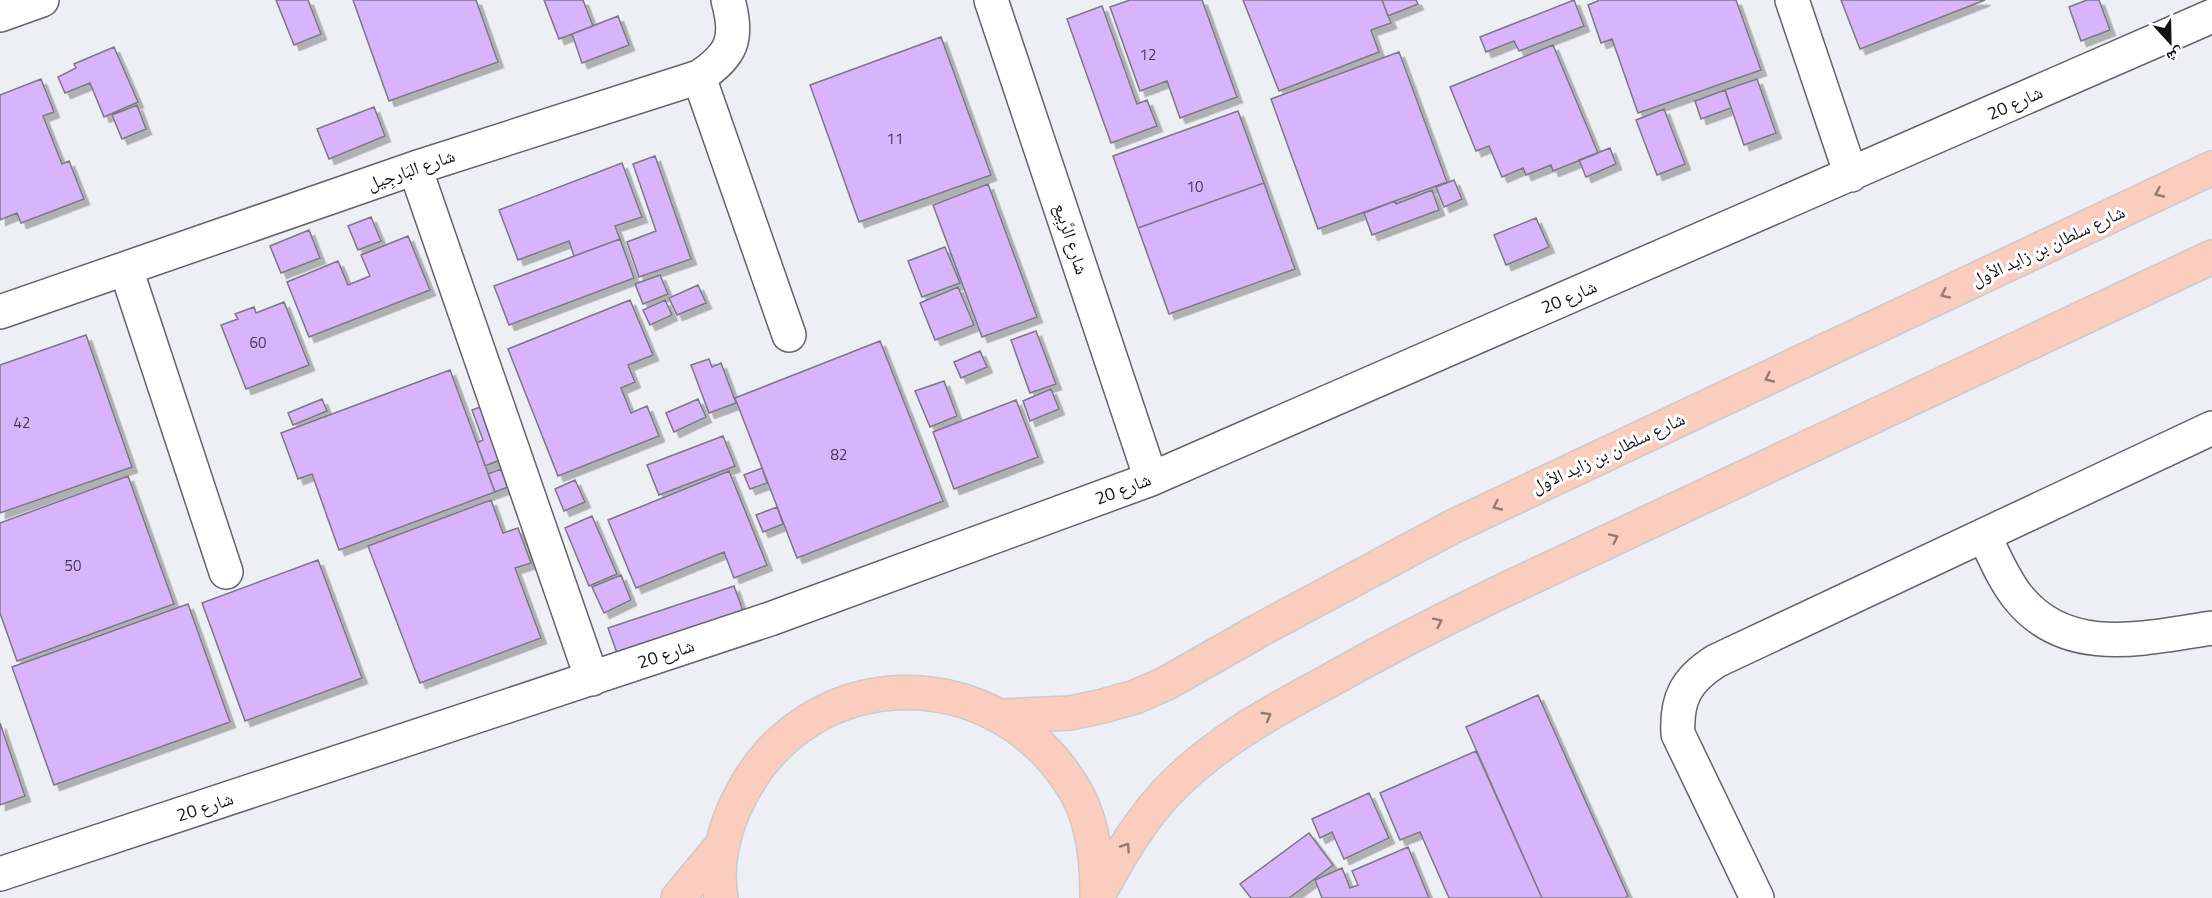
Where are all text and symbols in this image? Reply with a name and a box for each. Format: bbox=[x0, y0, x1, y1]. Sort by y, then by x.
north arrow bbox=[2140, 12, 2200, 72]
text: ش bbox=[2163, 42, 2188, 70]
house number: 12 bbox=[1140, 43, 1156, 66]
street label: شارع 20 bbox=[1983, 78, 2047, 127]
house number: 11 bbox=[887, 127, 903, 150]
street label: شارع البَارجِيل bbox=[363, 142, 459, 197]
house number: 10 bbox=[1187, 175, 1203, 198]
one-way arrow bbox=[2155, 186, 2166, 198]
street label: شارع سلطان بن زايد الأول bbox=[1966, 198, 2129, 293]
street label: شارع الرَّبِيع bbox=[1047, 200, 1096, 278]
street label: شارع 20 bbox=[1537, 273, 1601, 320]
one-way arrow bbox=[1940, 287, 1951, 299]
house number: 60 bbox=[250, 331, 266, 354]
one-way arrow bbox=[1764, 370, 1775, 382]
street label: شارع سلطان بن زايد الأول bbox=[1526, 405, 1689, 500]
house number: 42 bbox=[14, 411, 30, 434]
house number: 82 bbox=[831, 443, 847, 466]
street label: شارع 20 bbox=[1091, 465, 1155, 512]
one-way arrow bbox=[1493, 498, 1504, 510]
one-way arrow bbox=[1608, 534, 1619, 546]
house number: 50 bbox=[65, 554, 81, 577]
one-way arrow bbox=[1432, 618, 1443, 630]
street label: شارع 20 bbox=[634, 632, 698, 675]
one-way arrow bbox=[1261, 712, 1271, 723]
street label: شارع 20 bbox=[173, 785, 237, 828]
one-way arrow bbox=[1118, 843, 1130, 853]

